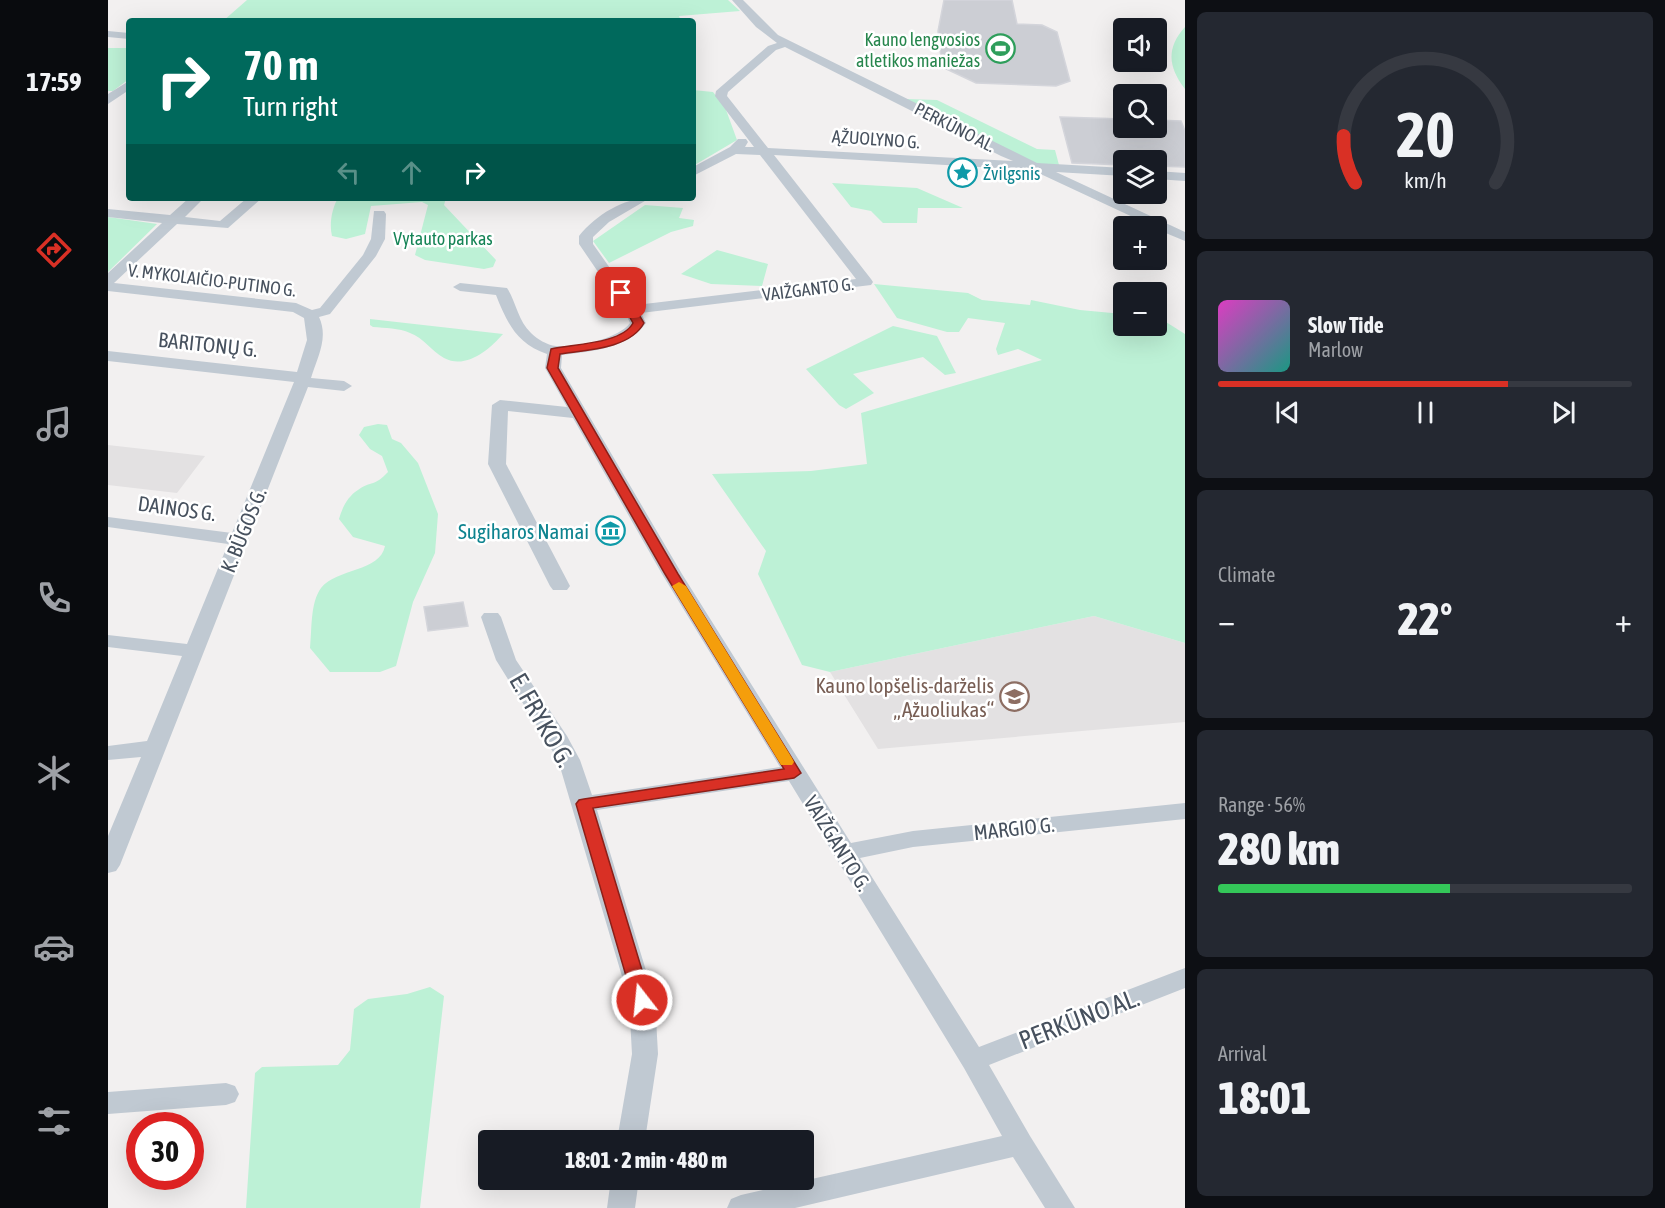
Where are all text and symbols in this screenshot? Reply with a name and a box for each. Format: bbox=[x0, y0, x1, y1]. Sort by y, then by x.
map controls bbox=[1113, 18, 1167, 336]
button: sound bbox=[1113, 18, 1167, 72]
place label: Kauno lengvosios atletikos maniežas bbox=[856, 29, 980, 71]
sports icon: Kauno lengvosios atletikos maniežas bbox=[985, 33, 1017, 65]
text: 70 m bbox=[243, 41, 318, 89]
icon: right bbox=[144, 42, 222, 120]
text: 17:59 bbox=[26, 66, 82, 97]
button: search bbox=[1113, 84, 1167, 138]
text: Turn right bbox=[243, 91, 338, 122]
street label: PERKŪNO AL. bbox=[911, 98, 999, 156]
text: 20 bbox=[1396, 99, 1454, 170]
street label: ĄŽUOLYNO G. bbox=[831, 125, 921, 153]
button: layers bbox=[1113, 150, 1167, 204]
icon: left bbox=[332, 156, 365, 189]
icon: ahead bbox=[395, 156, 428, 189]
icon: right bbox=[458, 156, 491, 189]
place icon: Žvilgsnis bbox=[946, 157, 978, 189]
place label: Žvilgsnis bbox=[983, 163, 1040, 184]
text: km/h bbox=[1404, 168, 1446, 193]
button: + bbox=[1113, 216, 1167, 270]
park label: Vytauto parkas bbox=[393, 228, 493, 249]
icon: directions bbox=[33, 229, 75, 271]
street label: V. MYKOLAIČIO-PUTINO G. bbox=[127, 259, 297, 301]
pin bbox=[595, 267, 646, 318]
street label: VAIŽGANTO G. bbox=[761, 273, 855, 305]
icon: arrive bbox=[604, 276, 637, 309]
button: − bbox=[1113, 282, 1167, 336]
text: Slow Tide bbox=[1308, 312, 1384, 338]
street label: BARITONŲ G. bbox=[157, 327, 259, 361]
text: Marlow bbox=[1308, 338, 1363, 361]
icon: previous bbox=[1271, 396, 1304, 429]
icon: pause bbox=[1409, 396, 1442, 429]
icon: next bbox=[1547, 396, 1580, 429]
icon: music bbox=[33, 403, 75, 445]
street label: K. BŪGOS G. bbox=[215, 484, 271, 576]
street label: DAINOS G. bbox=[136, 491, 218, 525]
museum icon: Sugiharos Namai bbox=[594, 515, 626, 547]
place label: Sugiharos Namai bbox=[458, 519, 589, 543]
text: Climate bbox=[1218, 563, 1275, 586]
icon: phone bbox=[33, 577, 75, 619]
text: 22° bbox=[1398, 593, 1452, 645]
text: − bbox=[1218, 601, 1235, 639]
text: + bbox=[1615, 601, 1632, 639]
street label: E. FRYKO G. bbox=[503, 668, 581, 772]
place label: Kauno lopšelis-darželis „Ąžuoliukas“ bbox=[816, 673, 994, 721]
school or university icon: Kauno lopšelis-darželis „Ąžuoliukas“ bbox=[999, 681, 1031, 713]
icon: climate bbox=[33, 752, 75, 794]
street label: VAIŽGANTO G. bbox=[799, 791, 877, 895]
text: Range · 56% bbox=[1218, 793, 1305, 816]
street label: MARGIO G. bbox=[972, 812, 1056, 844]
text: 280 km bbox=[1218, 823, 1340, 875]
icon: car bbox=[33, 926, 75, 968]
position arrow bbox=[610, 968, 674, 1032]
street label: PERKŪNO AL. bbox=[1015, 982, 1143, 1056]
text: Arrival bbox=[1218, 1042, 1267, 1065]
text: 18:01 bbox=[1218, 1072, 1312, 1124]
icon: filters bbox=[33, 1100, 75, 1142]
speed limit sign: 30 bbox=[126, 1112, 204, 1190]
text: 18:01 · 2 min · 480 m bbox=[565, 1147, 727, 1173]

